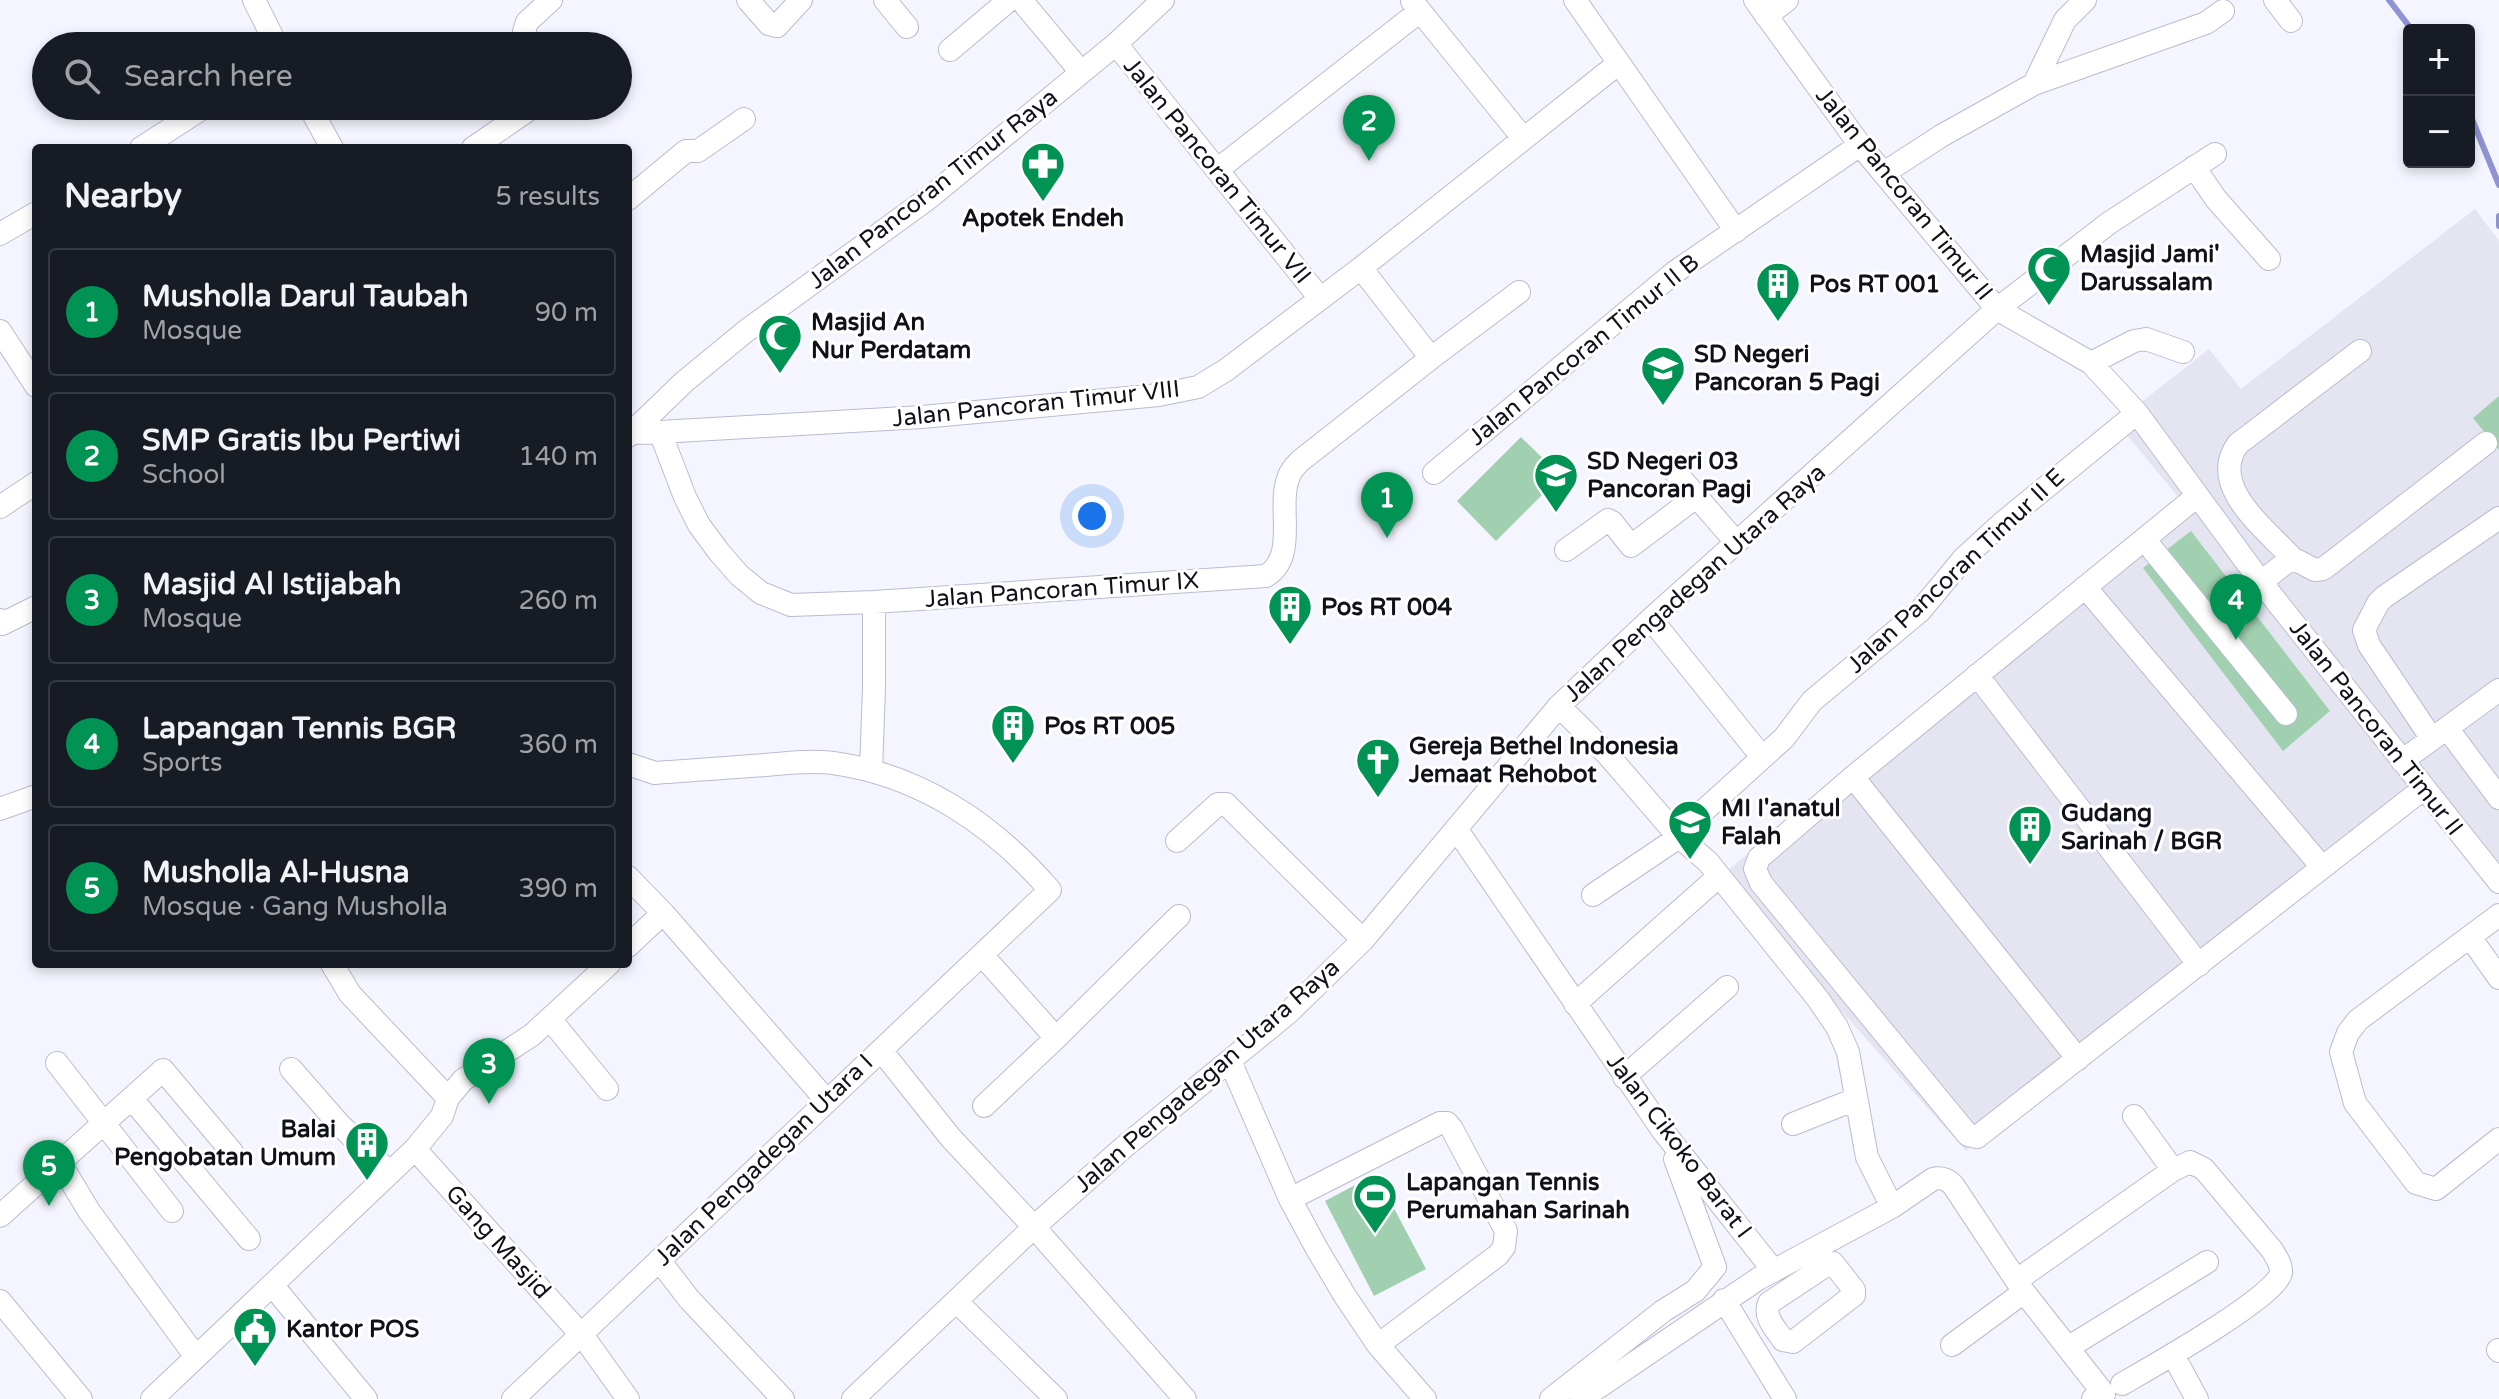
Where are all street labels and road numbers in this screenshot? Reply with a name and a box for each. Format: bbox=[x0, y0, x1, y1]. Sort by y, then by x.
street label: Jalan Pancoran Timur VII bbox=[1117, 52, 1317, 290]
street label: Jalan Pancoran Timur II bbox=[1809, 82, 1999, 306]
street label: Jalan Pancoran Timur Raya bbox=[803, 83, 1063, 295]
street label: Jalan Pancoran Timur II B bbox=[1463, 248, 1705, 452]
street label: Jalan Pancoran Timur VIII bbox=[891, 374, 1181, 434]
street label: Jalan Pengadegan Utara Raya bbox=[1558, 458, 1832, 708]
street label: Jalan Pancoran Timur II E bbox=[1841, 463, 2071, 679]
street label: Jalan Pancoran Timur IX bbox=[924, 566, 1200, 614]
street label: Jalan Pancoran Timur II bbox=[2283, 614, 2469, 842]
street label: Jalan Pengadegan Utara Raya bbox=[1068, 953, 1346, 1199]
street label: Jalan Pengadegan Utara I bbox=[649, 1048, 879, 1272]
street label: Jalan Cikoko Barat I bbox=[1600, 1048, 1758, 1244]
street label: Gang Masjid bbox=[439, 1179, 557, 1305]

